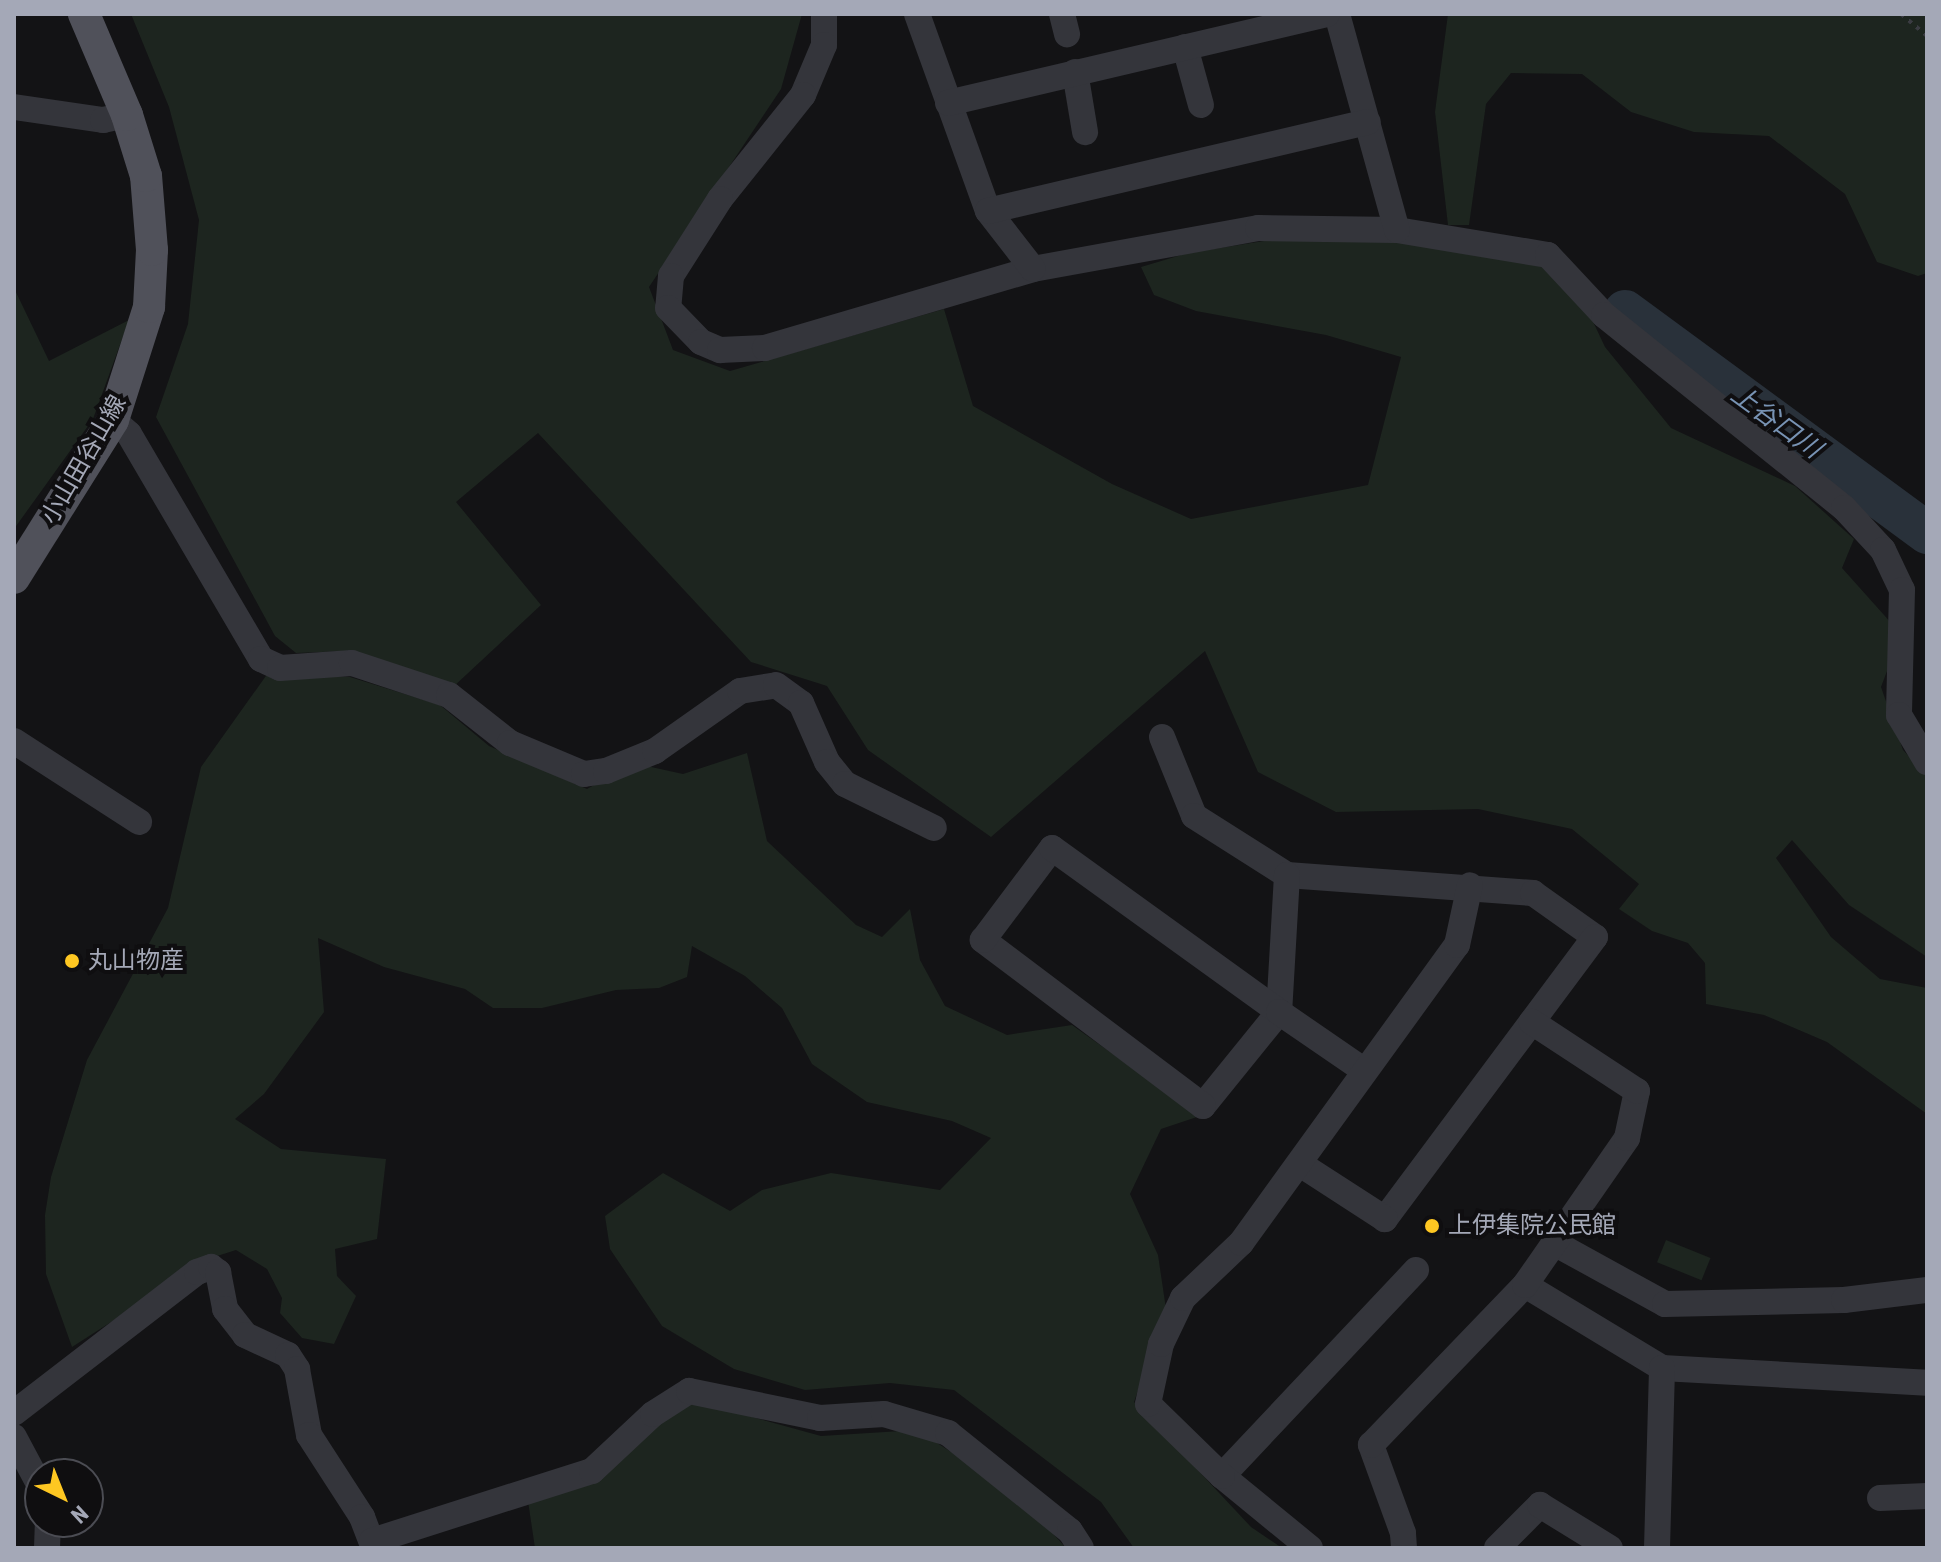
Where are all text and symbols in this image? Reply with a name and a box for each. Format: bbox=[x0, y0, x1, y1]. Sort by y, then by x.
water label: 上谷口川 bbox=[1725, 379, 1827, 465]
street label: 小山田谷山線 bbox=[36, 390, 132, 530]
place label: 丸山物産 bbox=[88, 947, 184, 975]
marker: 丸山物産 bbox=[63, 952, 81, 970]
place label: 上伊集院公民館 bbox=[1448, 1212, 1616, 1240]
marker: 上伊集院公民館 bbox=[1423, 1217, 1441, 1235]
north arrow bbox=[24, 1458, 104, 1538]
text: N bbox=[66, 1501, 93, 1528]

